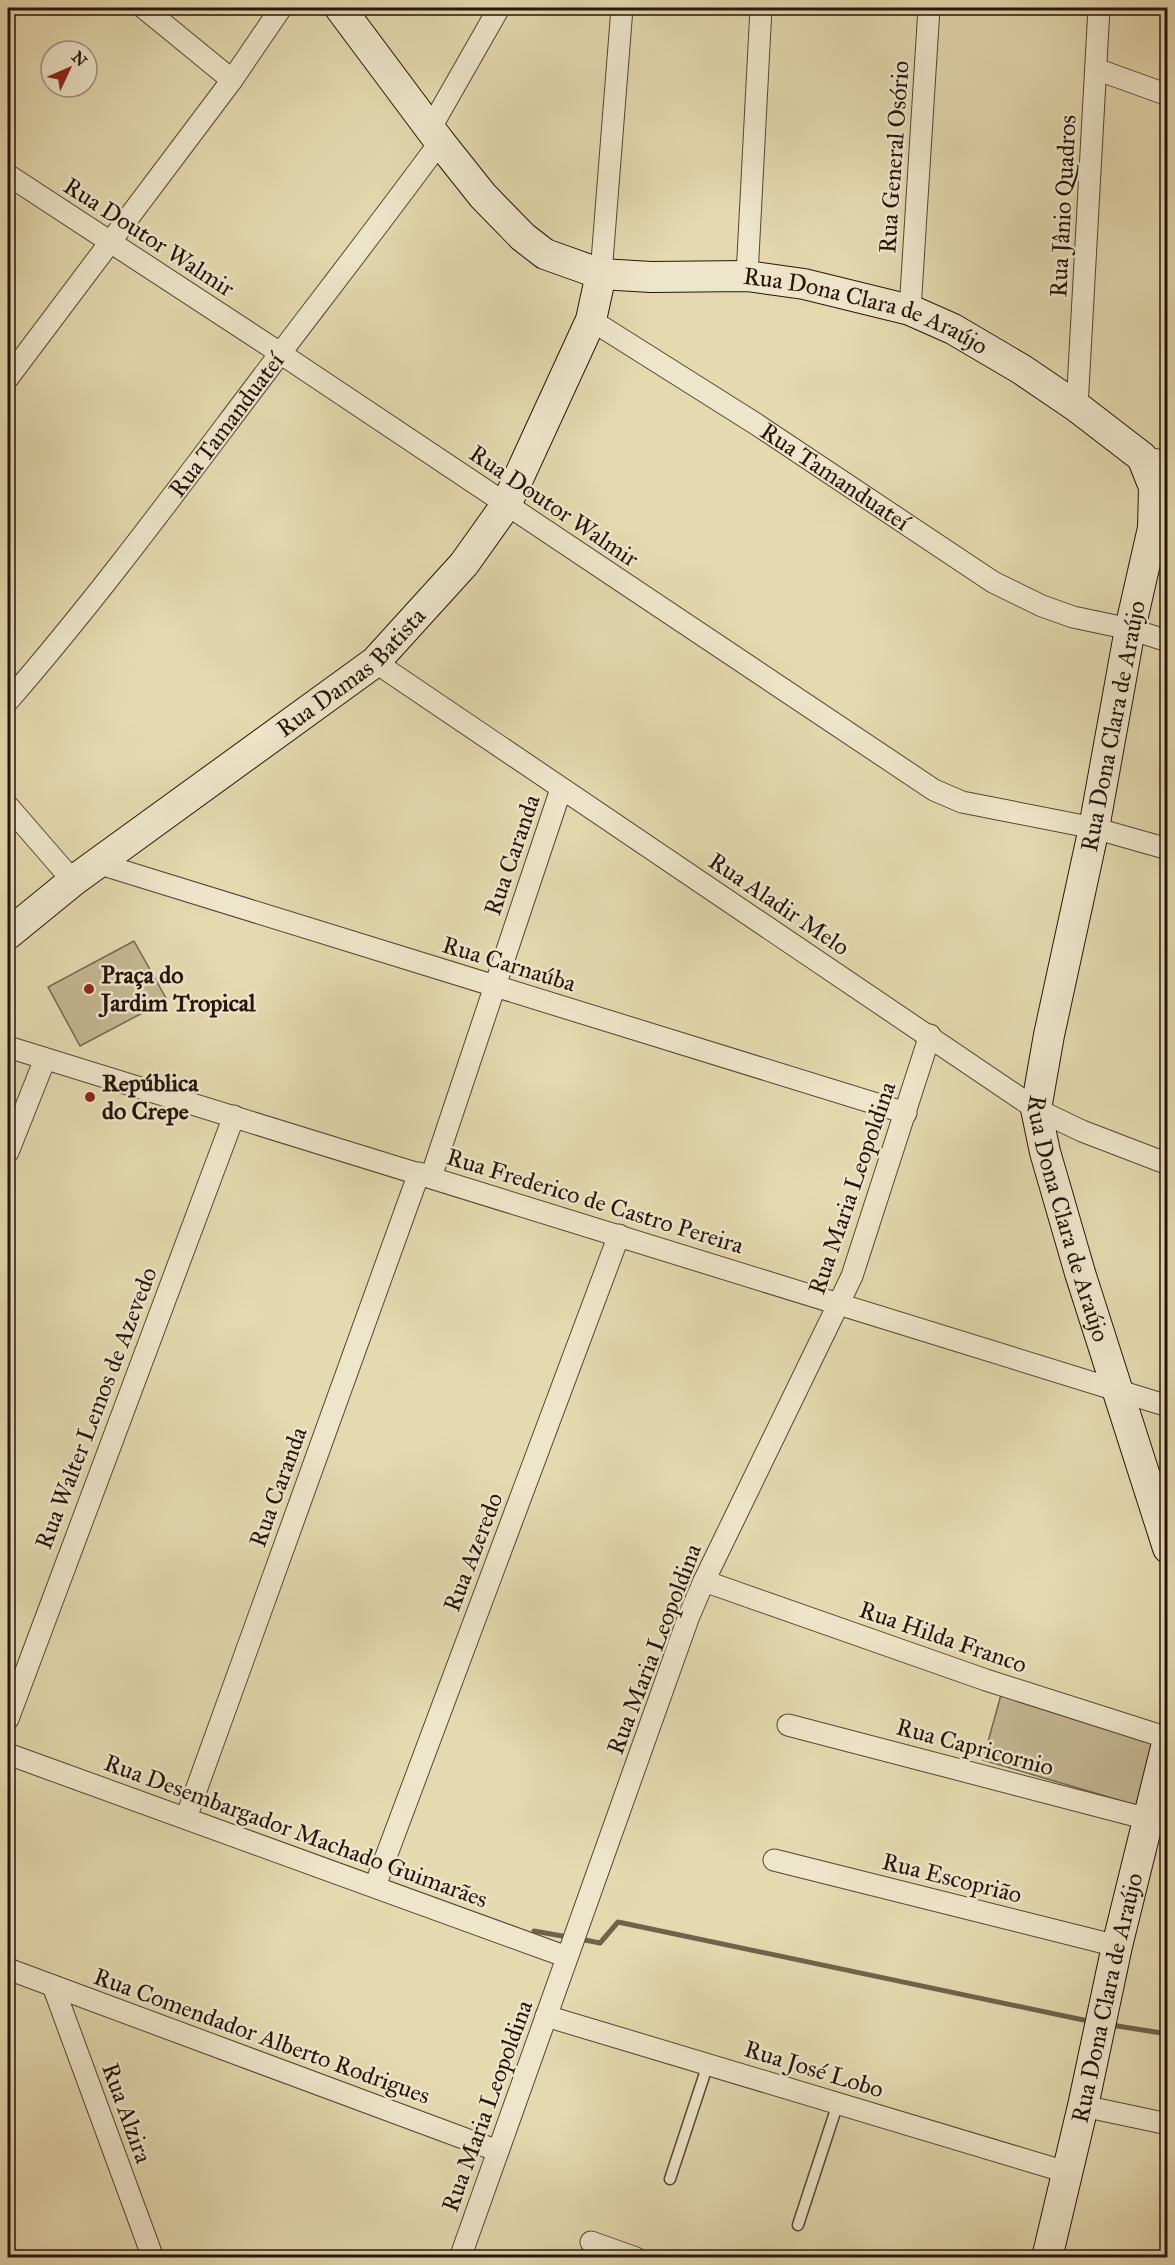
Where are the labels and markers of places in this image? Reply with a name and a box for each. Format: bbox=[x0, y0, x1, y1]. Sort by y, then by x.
place label: Praça do Jardim Tropical bbox=[98, 960, 256, 1018]
marker: Praça do Jardim Tropical bbox=[82, 982, 96, 996]
place label: República do Crepe bbox=[102, 1068, 199, 1126]
marker: República do Crepe bbox=[83, 1090, 97, 1104]

